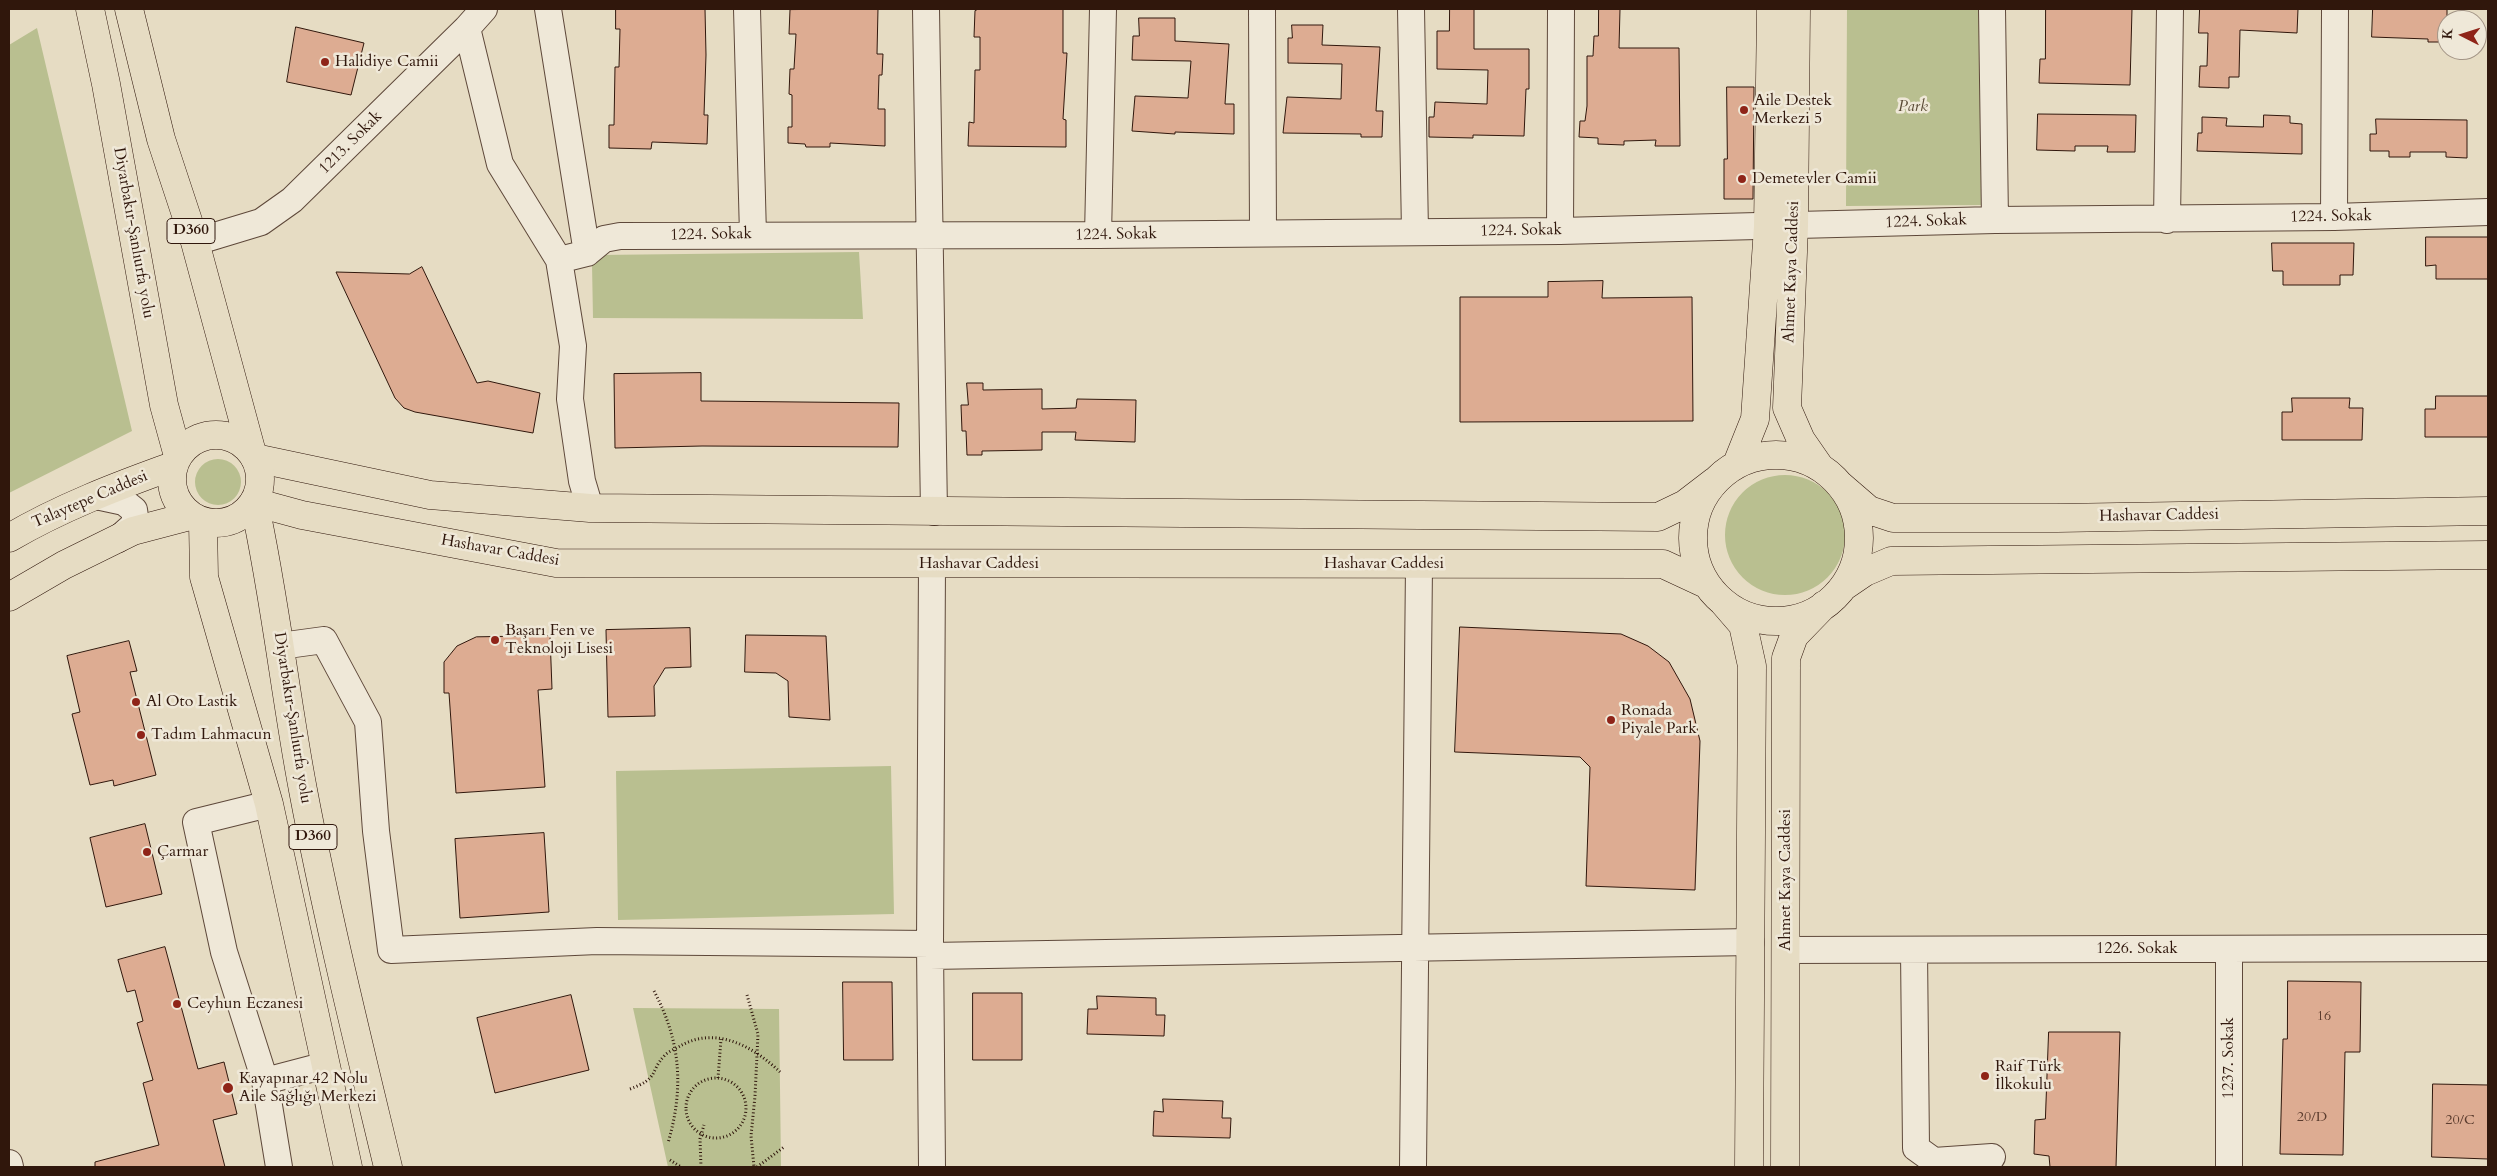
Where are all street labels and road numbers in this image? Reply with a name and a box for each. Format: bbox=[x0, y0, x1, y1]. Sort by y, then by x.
street label: 1213. Sokak bbox=[315, 107, 387, 179]
street label: Diyarbakır-Şanlıurfa yolu bbox=[108, 146, 158, 320]
street label: Ahmet Kaya Caddesi bbox=[1780, 201, 1804, 343]
street label: 1224. Sokak bbox=[2290, 207, 2372, 227]
street label: 1224. Sokak bbox=[1885, 211, 1967, 233]
road number: D360 bbox=[167, 218, 215, 244]
street label: 1224. Sokak bbox=[1480, 221, 1562, 241]
street label: 1224. Sokak bbox=[670, 225, 752, 245]
street label: 1224. Sokak bbox=[1075, 225, 1157, 245]
street label: Talaytepe Caddesi bbox=[29, 467, 151, 533]
street label: Hashavar Caddesi bbox=[2099, 505, 2219, 527]
street label: Hashavar Caddesi bbox=[439, 531, 561, 571]
street label: Hashavar Caddesi bbox=[919, 554, 1039, 574]
street label: Hashavar Caddesi bbox=[1324, 554, 1444, 574]
street label: Diyarbakır-Şanlıurfa yolu bbox=[269, 631, 315, 805]
street label: Ahmet Kaya Caddesi bbox=[1776, 809, 1796, 951]
road number: D360 bbox=[289, 824, 337, 850]
street label: 1226. Sokak bbox=[2096, 939, 2178, 959]
street label: 1237. Sokak bbox=[2219, 1017, 2239, 1099]

